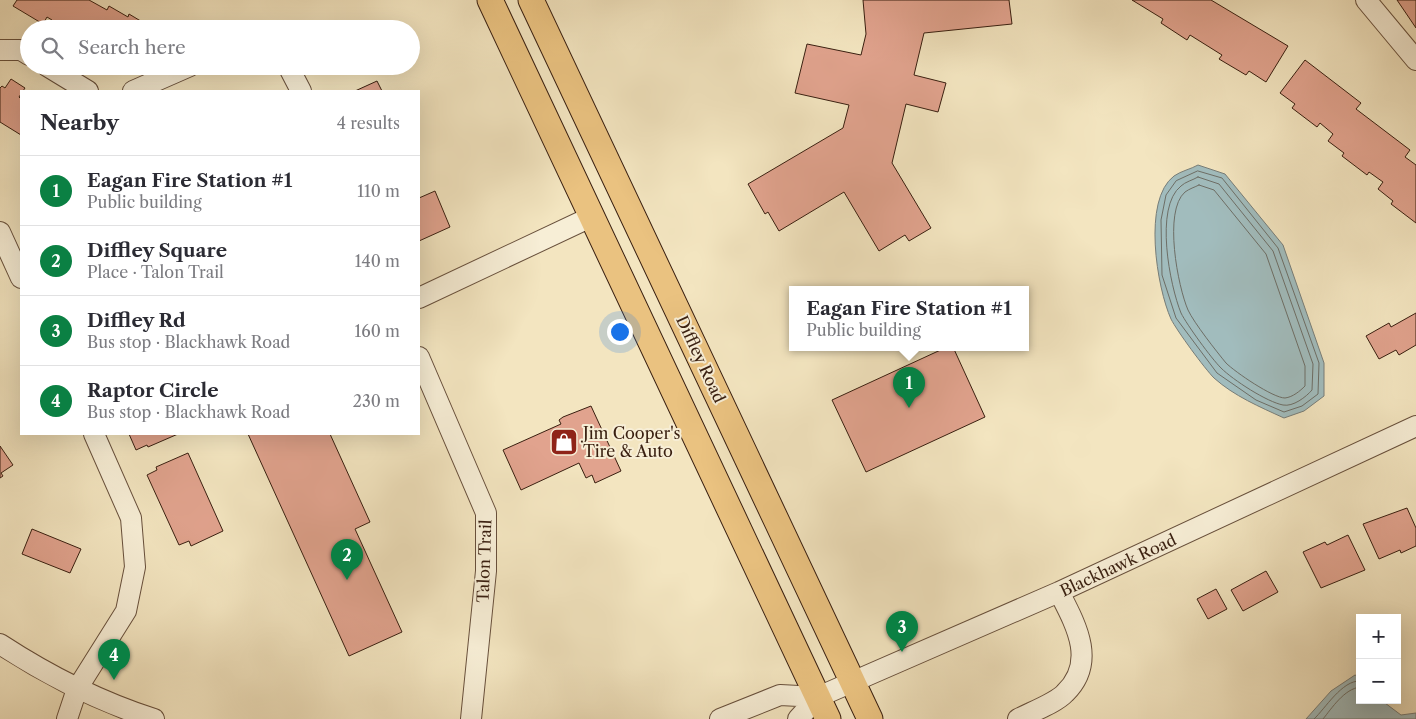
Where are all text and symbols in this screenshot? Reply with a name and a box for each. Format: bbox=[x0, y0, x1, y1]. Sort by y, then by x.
search box bbox=[20, 20, 420, 75]
icon: search bbox=[38, 34, 66, 62]
text: Search here bbox=[78, 36, 186, 59]
text: Nearby bbox=[40, 110, 119, 135]
text: 4 results bbox=[337, 113, 400, 133]
text: Eagan Fire Station #1 bbox=[87, 169, 292, 192]
text: 1 bbox=[52, 181, 60, 201]
text: 110 m bbox=[357, 181, 400, 201]
text: Public building bbox=[87, 192, 202, 212]
text: Diffley Square bbox=[87, 239, 227, 262]
text: 2 bbox=[51, 251, 61, 271]
text: 140 m bbox=[355, 251, 400, 271]
text: Place · Talon Trail bbox=[87, 262, 224, 282]
popup bbox=[789, 286, 1029, 351]
text: Eagan Fire Station #1 bbox=[806, 297, 1012, 320]
text: Diffley Rd bbox=[87, 309, 186, 332]
street label: Diffley Road bbox=[672, 312, 730, 406]
your location bbox=[607, 319, 633, 345]
text: Public building bbox=[806, 320, 921, 340]
text: 3 bbox=[51, 321, 61, 341]
text: 160 m bbox=[355, 321, 400, 341]
text: Bus stop · Blackhawk Road bbox=[87, 332, 290, 352]
pin: 1 bbox=[893, 367, 925, 408]
text: Raptor Circle bbox=[87, 379, 219, 402]
text: 4 bbox=[51, 391, 61, 411]
text: 230 m bbox=[353, 391, 400, 411]
text: Bus stop · Blackhawk Road bbox=[87, 402, 290, 422]
place label: Jim Cooper's Tire & Auto bbox=[580, 423, 681, 461]
shop icon: Jim Cooper's Tire & Auto bbox=[549, 427, 579, 457]
street label: Talon Trail bbox=[473, 519, 495, 603]
street label: Blackhawk Road bbox=[1057, 529, 1179, 601]
pin: 2 bbox=[331, 539, 363, 580]
pin: 3 bbox=[886, 611, 918, 652]
map controls bbox=[1356, 614, 1401, 704]
button: + bbox=[1356, 614, 1401, 659]
pin: 4 bbox=[98, 639, 130, 680]
button: − bbox=[1356, 659, 1401, 704]

